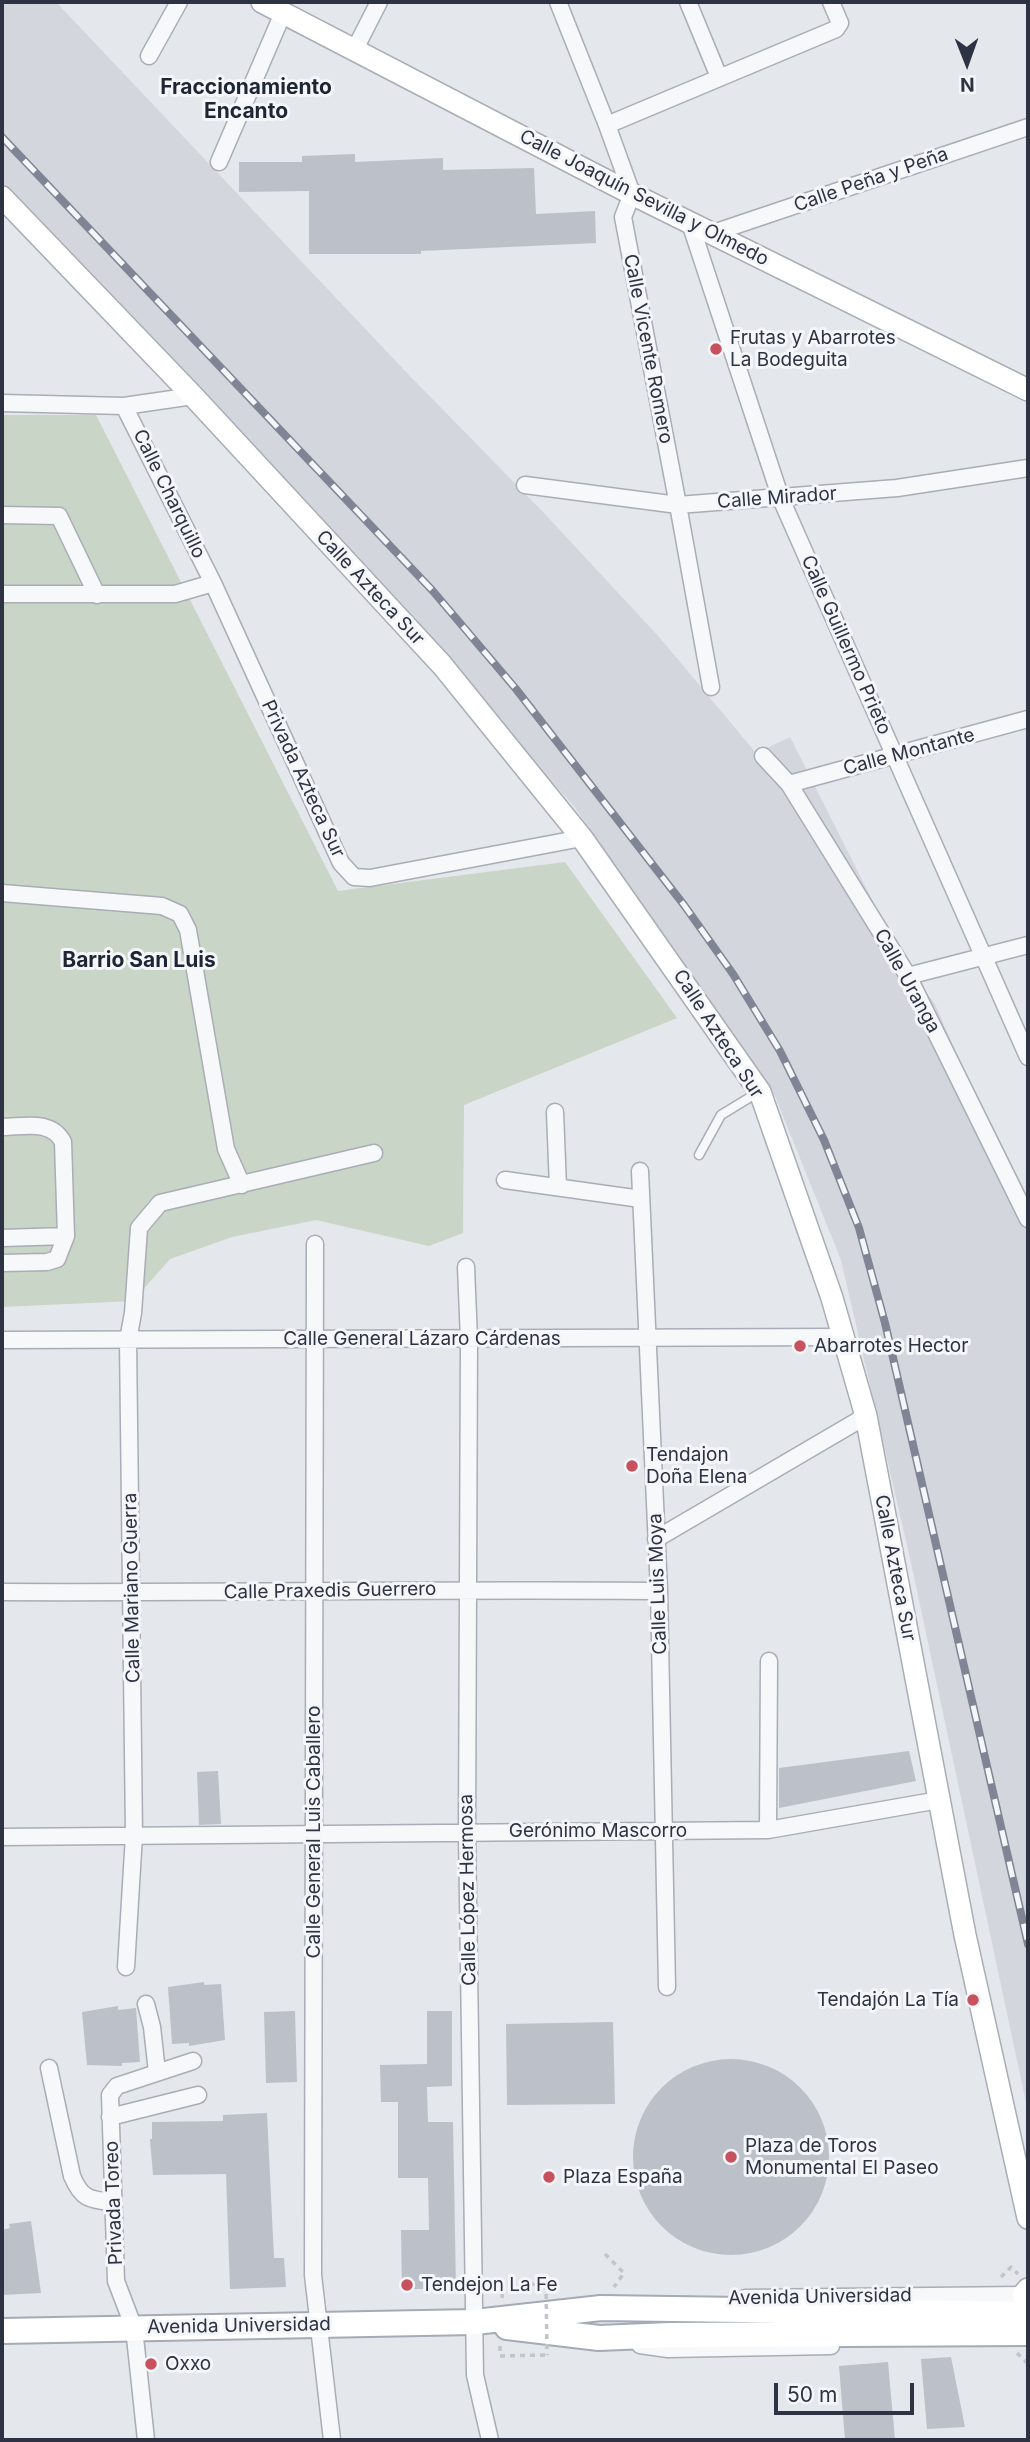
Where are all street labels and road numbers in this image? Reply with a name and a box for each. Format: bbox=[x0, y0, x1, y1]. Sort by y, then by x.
street label: Calle Joaquín Sevilla y Olmedo bbox=[516, 125, 772, 271]
street label: Calle Peña y Peña bbox=[791, 143, 951, 217]
street label: Calle Vicente Romero bbox=[618, 252, 678, 446]
street label: Calle Charquillo bbox=[128, 426, 210, 562]
street label: Calle Mirador bbox=[716, 482, 838, 514]
street label: Calle Azteca Sur bbox=[311, 526, 429, 650]
street label: Calle Guillermo Prieto bbox=[796, 552, 896, 738]
street label: Privada Azteca Sur bbox=[256, 696, 350, 862]
street label: Calle Montante bbox=[841, 723, 977, 781]
street label: Calle Uranga bbox=[869, 925, 945, 1037]
street label: Calle Azteca Sur bbox=[668, 966, 768, 1102]
street label: Calle General Lázaro Cárdenas bbox=[283, 1328, 561, 1350]
street label: Calle Mariano Guerra bbox=[119, 1493, 145, 1683]
street label: Calle Azteca Sur bbox=[870, 1493, 920, 1643]
street label: Calle Luis Moya bbox=[644, 1513, 672, 1655]
street label: Calle Praxedis Guerrero bbox=[223, 1578, 437, 1604]
street label: Calle General Luis Caballero bbox=[303, 1706, 325, 1958]
street label: Calle López Hermosa bbox=[455, 1794, 481, 1986]
street label: Gerónimo Mascorro bbox=[509, 1820, 687, 1842]
street label: Privada Toreo bbox=[100, 2140, 128, 2266]
street label: Avenida Universidad bbox=[728, 2284, 912, 2310]
street label: Avenida Universidad bbox=[147, 2313, 331, 2339]

